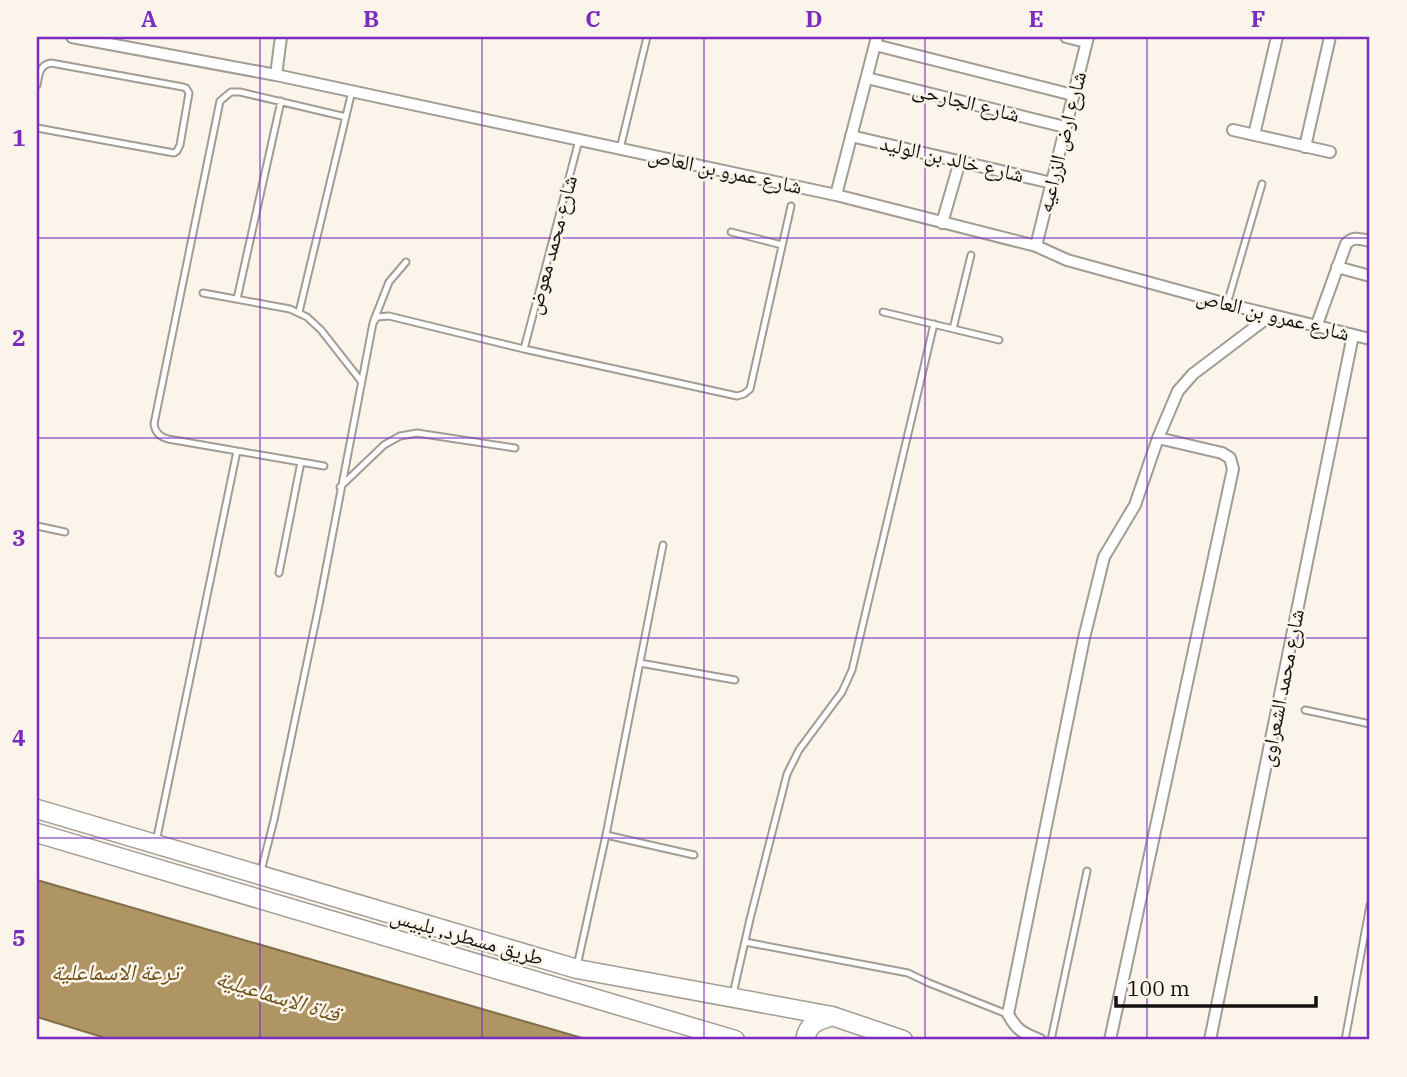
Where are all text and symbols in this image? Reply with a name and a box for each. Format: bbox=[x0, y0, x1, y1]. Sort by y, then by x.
text: A bbox=[141, 3, 157, 33]
text: B bbox=[363, 3, 379, 33]
text: C bbox=[585, 3, 601, 33]
text: D bbox=[805, 3, 823, 33]
text: E bbox=[1028, 3, 1044, 33]
text: F bbox=[1251, 3, 1265, 33]
street label: شارع ارض الزراعيه bbox=[1030, 68, 1092, 215]
street label: شارع الجارحى bbox=[910, 74, 1023, 128]
text: 1 bbox=[12, 122, 26, 152]
street label: شارع خالد بن الوليد bbox=[877, 128, 1027, 188]
street label: شارع عمرو بن العاص bbox=[646, 140, 805, 200]
street label: شارع محمد معوض bbox=[519, 172, 583, 317]
street label: شارع عمرو بن العاص bbox=[1194, 281, 1353, 347]
text: 2 bbox=[12, 322, 26, 352]
text: 3 bbox=[12, 522, 26, 552]
street label: شارع محمد الشعراوى bbox=[1252, 607, 1310, 769]
text: 4 bbox=[12, 722, 26, 752]
street label: طريق مسطرد, بلبيس bbox=[387, 901, 547, 971]
text: 5 bbox=[12, 922, 26, 952]
water label: ترعة الاسماعلية bbox=[51, 956, 184, 986]
water label: قناة الإسماعيلية bbox=[212, 962, 347, 1029]
scale bar bbox=[1116, 965, 1316, 1009]
text: 100 m bbox=[1127, 974, 1190, 1002]

